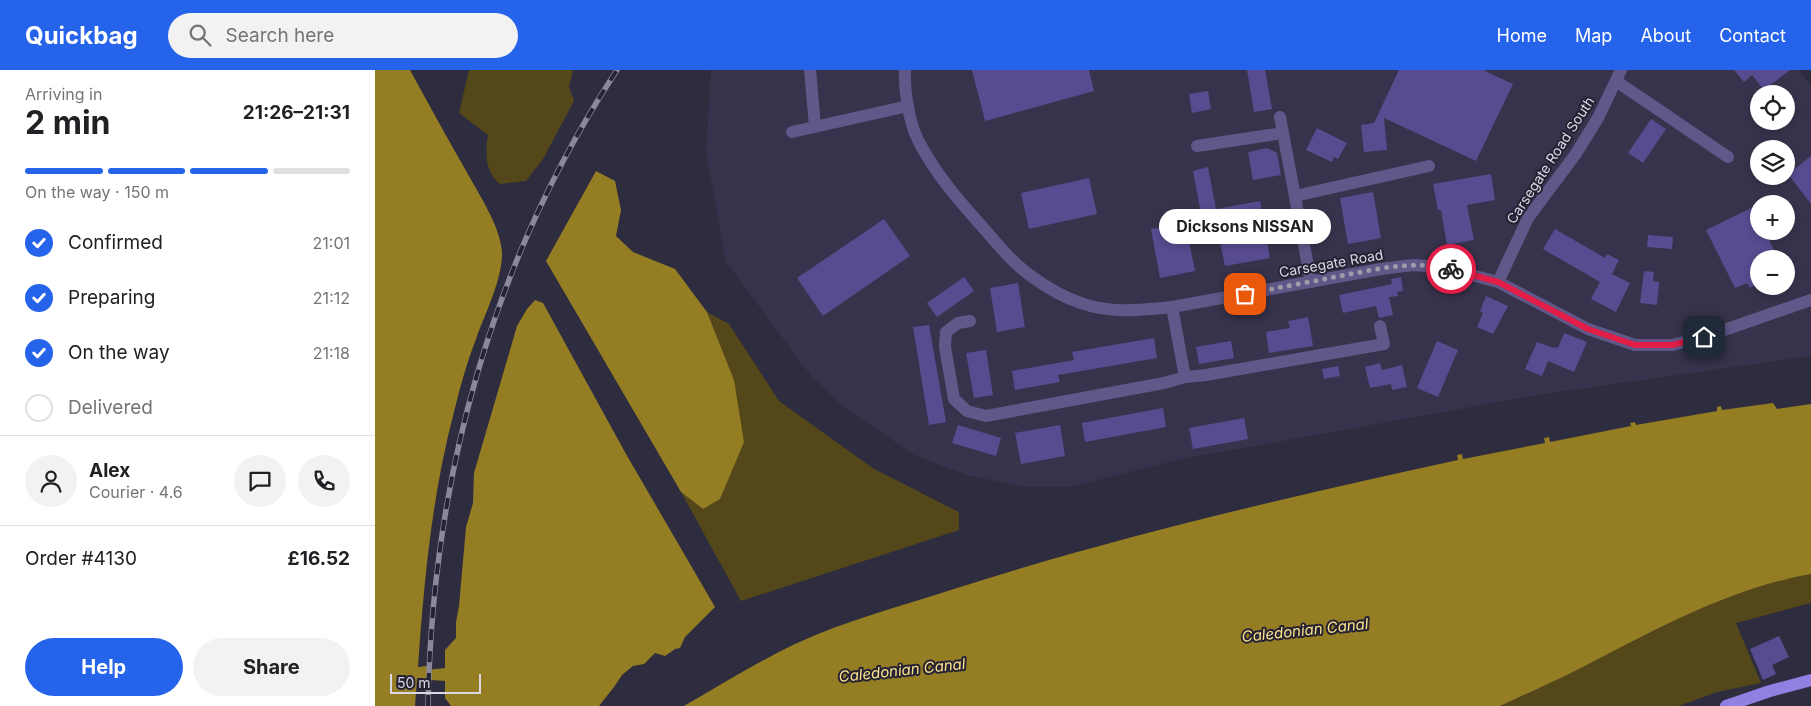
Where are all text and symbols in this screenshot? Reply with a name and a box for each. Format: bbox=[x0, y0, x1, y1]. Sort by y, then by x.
search box bbox=[168, 13, 518, 58]
text: Quickbag bbox=[25, 21, 138, 50]
icon: search bbox=[186, 21, 214, 49]
text: Search here bbox=[226, 24, 334, 47]
text: Home bbox=[1497, 25, 1547, 46]
text: Map bbox=[1575, 25, 1612, 46]
text: About bbox=[1640, 25, 1691, 46]
text: Contact bbox=[1719, 25, 1786, 46]
text: Arriving in bbox=[25, 84, 102, 104]
map controls bbox=[1750, 85, 1795, 295]
button: locate bbox=[1750, 85, 1795, 130]
street label: Carsegate Road South bbox=[1503, 93, 1597, 227]
text: 21:26–21:31 bbox=[243, 101, 350, 124]
text: 2 min bbox=[25, 103, 111, 142]
button: layers bbox=[1750, 140, 1795, 185]
text: On the way · 150 m bbox=[25, 182, 169, 202]
button: + bbox=[1750, 195, 1795, 240]
callout: Dicksons NISSAN bbox=[1159, 209, 1331, 244]
text: Dicksons NISSAN bbox=[1176, 216, 1314, 236]
icon: check bbox=[25, 229, 53, 257]
text: Confirmed bbox=[68, 231, 163, 254]
text: 21:01 bbox=[313, 233, 350, 253]
courier bbox=[1426, 244, 1476, 294]
street label: Carsegate Road bbox=[1277, 245, 1385, 281]
button: − bbox=[1750, 250, 1795, 295]
icon: bike bbox=[1437, 255, 1465, 283]
pin bbox=[1224, 273, 1266, 315]
icon: bag bbox=[1231, 280, 1259, 308]
icon: check bbox=[25, 284, 53, 312]
text: Preparing bbox=[68, 286, 155, 309]
text: 21:12 bbox=[313, 288, 350, 308]
pin bbox=[1683, 316, 1725, 358]
icon: home bbox=[1690, 323, 1718, 351]
icon: check bbox=[25, 339, 53, 367]
text: On the way bbox=[68, 341, 170, 364]
text: 21:18 bbox=[313, 343, 350, 363]
text: Delivered bbox=[68, 396, 153, 419]
button: person bbox=[25, 455, 77, 507]
button: chat bbox=[234, 455, 286, 507]
button: phone bbox=[298, 455, 350, 507]
text: Alex bbox=[89, 459, 130, 482]
text: Courier · 4.6 bbox=[89, 482, 183, 502]
text: Order #4130 bbox=[25, 547, 137, 570]
text: £16.52 bbox=[288, 547, 350, 570]
water label: Caledonian Canal bbox=[1241, 614, 1370, 646]
button: Help bbox=[25, 638, 183, 696]
button: Share bbox=[193, 638, 350, 696]
water label: Caledonian Canal bbox=[838, 654, 967, 686]
scale bar bbox=[390, 671, 481, 694]
text: 50 m bbox=[397, 674, 431, 691]

